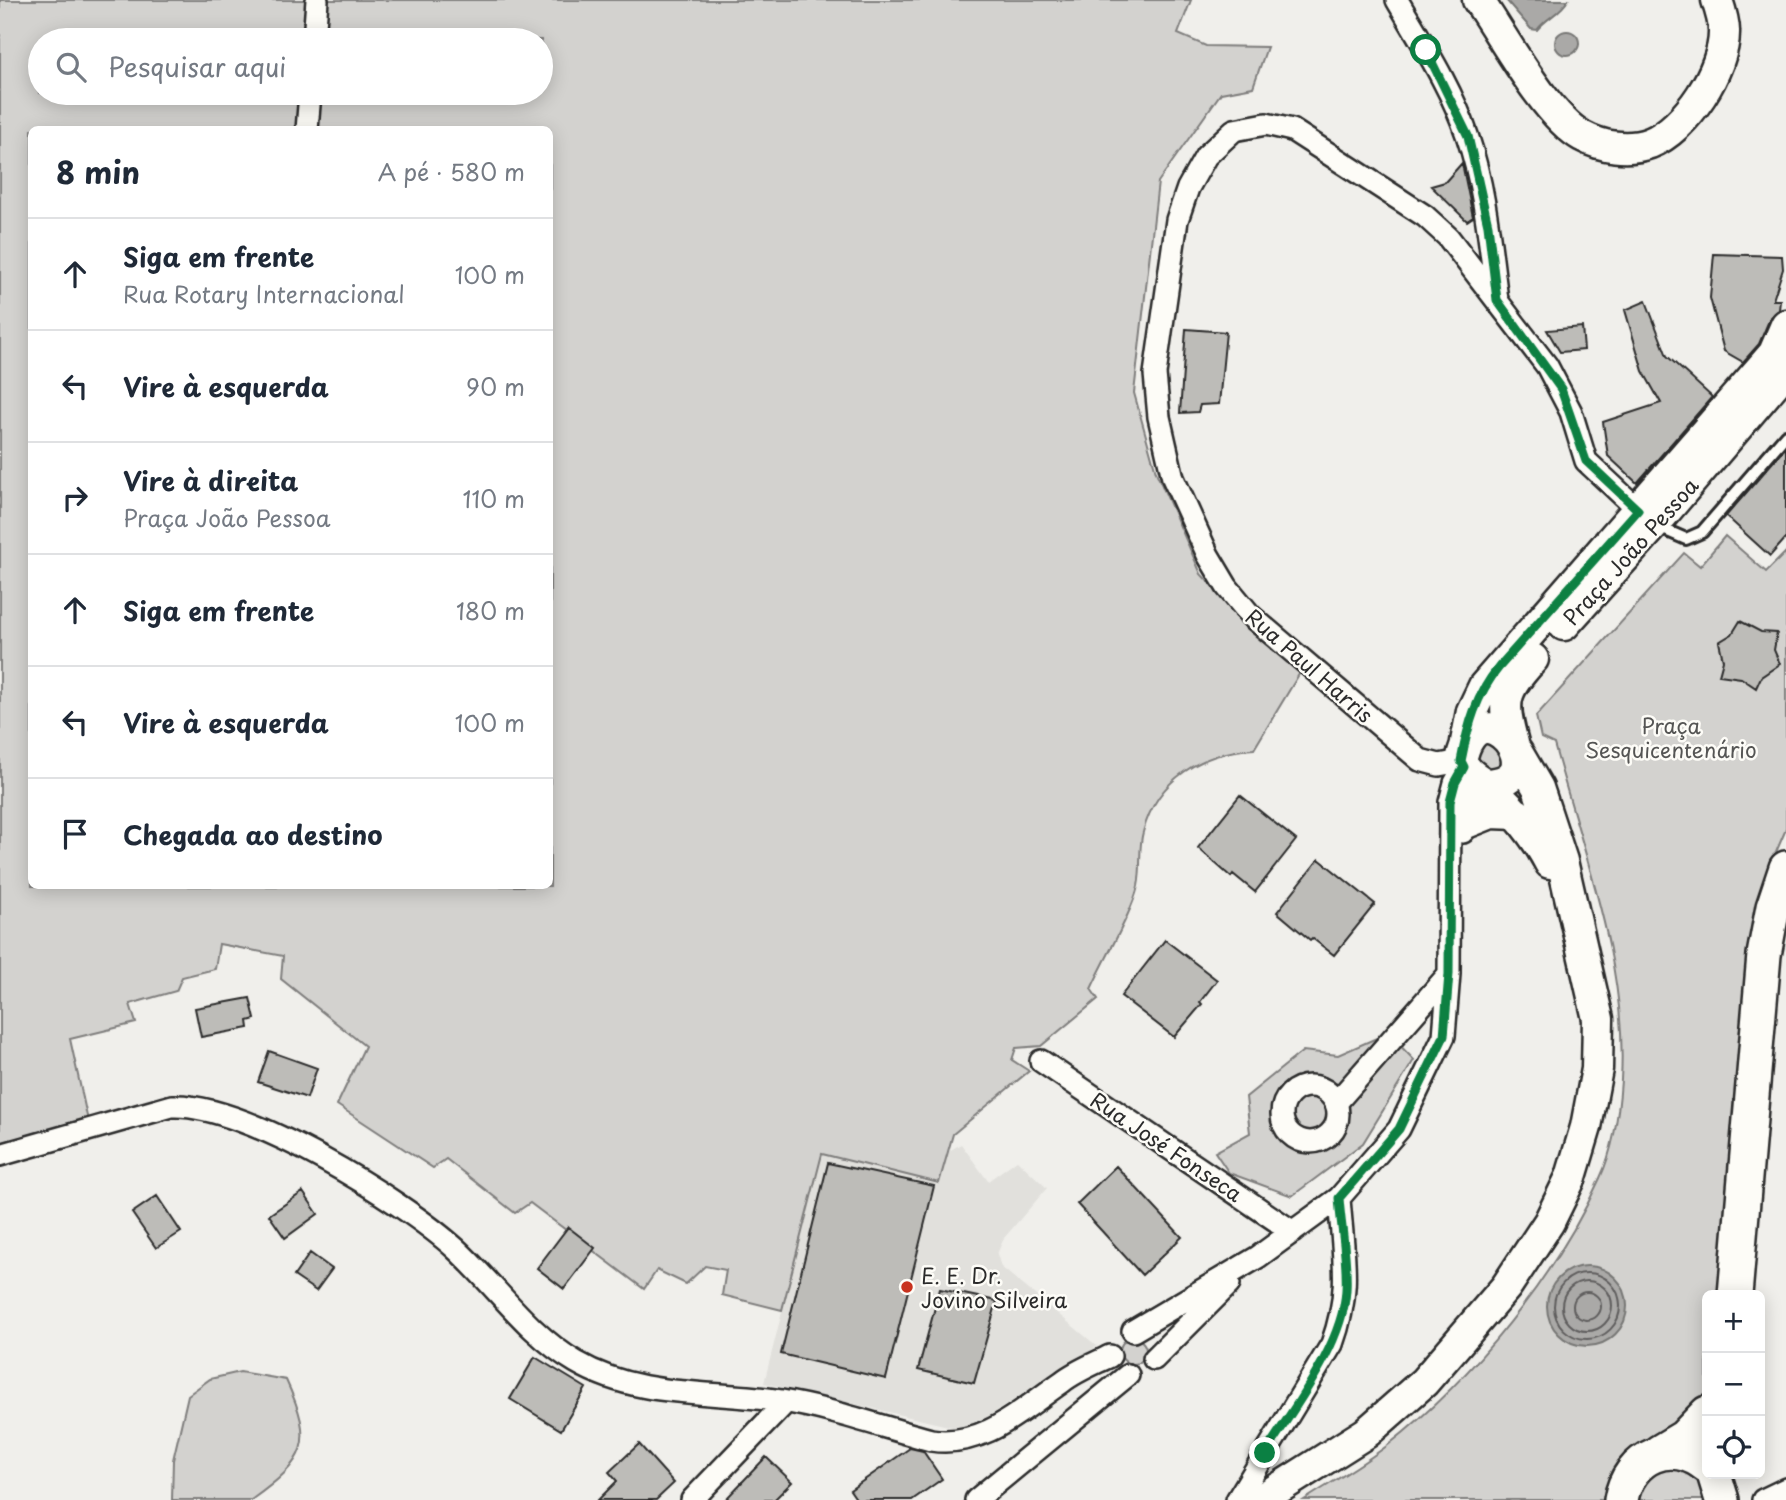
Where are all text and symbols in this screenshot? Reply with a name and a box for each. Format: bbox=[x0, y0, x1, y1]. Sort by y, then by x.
search box bbox=[28, 28, 553, 105]
route start bbox=[1410, 34, 1441, 65]
text: Pesquisar aqui bbox=[108, 47, 286, 86]
icon: search bbox=[52, 48, 90, 86]
text: 8 min bbox=[56, 149, 140, 194]
text: A pé · 580 m bbox=[378, 154, 525, 189]
text: Siga em frente bbox=[123, 237, 314, 276]
icon: ahead bbox=[56, 255, 94, 293]
text: 100 m bbox=[455, 257, 525, 292]
text: Rua Rotary Internacional bbox=[123, 276, 405, 311]
icon: left bbox=[56, 367, 94, 405]
text: Vire à esquerda bbox=[123, 367, 329, 406]
text: 90 m bbox=[466, 369, 525, 404]
text: Vire à direita bbox=[123, 461, 298, 500]
street label: Praça João Pessoa bbox=[1555, 469, 1706, 632]
icon: right bbox=[56, 479, 94, 517]
text: 110 m bbox=[463, 481, 525, 516]
text: Praça João Pessoa bbox=[123, 500, 331, 535]
icon: ahead bbox=[56, 591, 94, 629]
text: Siga em frente bbox=[123, 591, 314, 630]
text: 180 m bbox=[456, 593, 525, 628]
street label: Rua Paul Harris bbox=[1239, 600, 1381, 730]
icon: left bbox=[56, 703, 94, 741]
text: Vire à esquerda bbox=[123, 703, 329, 742]
text: 100 m bbox=[455, 705, 525, 740]
park label: Praça Sesquicentenário bbox=[1585, 709, 1757, 765]
icon: arrive bbox=[56, 815, 94, 853]
text: Chegada ao destino bbox=[123, 815, 382, 854]
street label: Rua José Fonseca bbox=[1085, 1083, 1249, 1209]
place label: E. E. Dr. Jovino Silveira bbox=[921, 1259, 1068, 1315]
marker: E. E. Dr. Jovino Silveira bbox=[899, 1279, 915, 1295]
map controls bbox=[1702, 1290, 1765, 1479]
button: + bbox=[1702, 1290, 1765, 1353]
button: − bbox=[1702, 1353, 1765, 1416]
button: locate bbox=[1702, 1416, 1765, 1479]
route end bbox=[1249, 1437, 1280, 1468]

